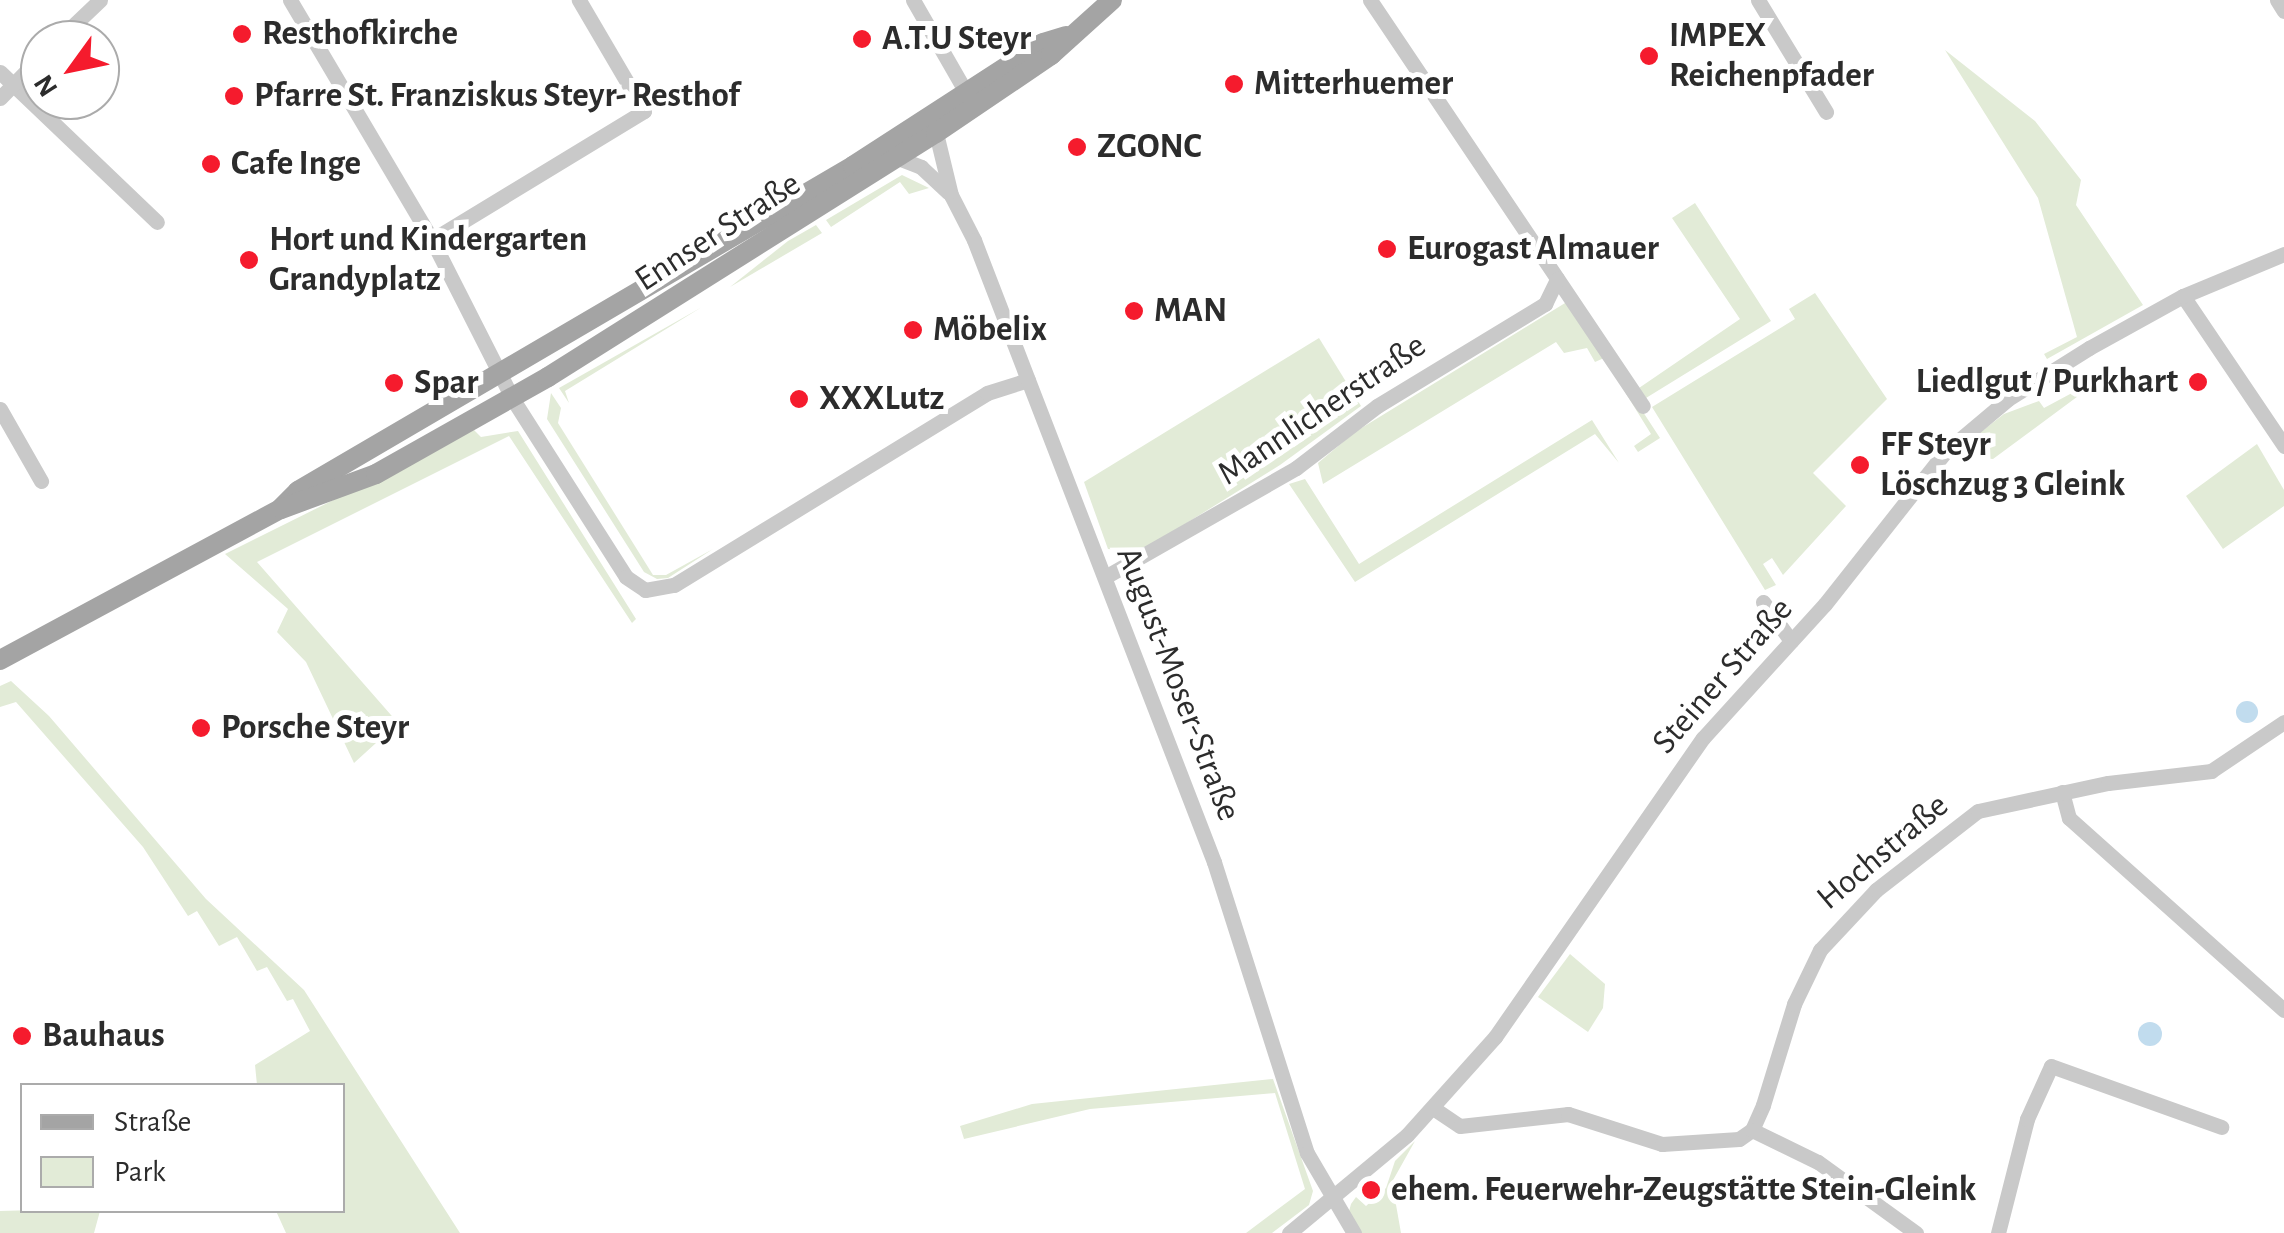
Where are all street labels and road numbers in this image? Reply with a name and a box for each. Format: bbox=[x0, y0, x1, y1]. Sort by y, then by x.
street label: Ennser Straße bbox=[627, 163, 809, 301]
street label: Mannlicherstraße bbox=[1210, 325, 1434, 495]
street label: August-Moser-Straße bbox=[1106, 541, 1250, 827]
street label: Steiner Straße bbox=[1644, 589, 1802, 763]
street label: Hochstraße bbox=[1809, 785, 1957, 919]

